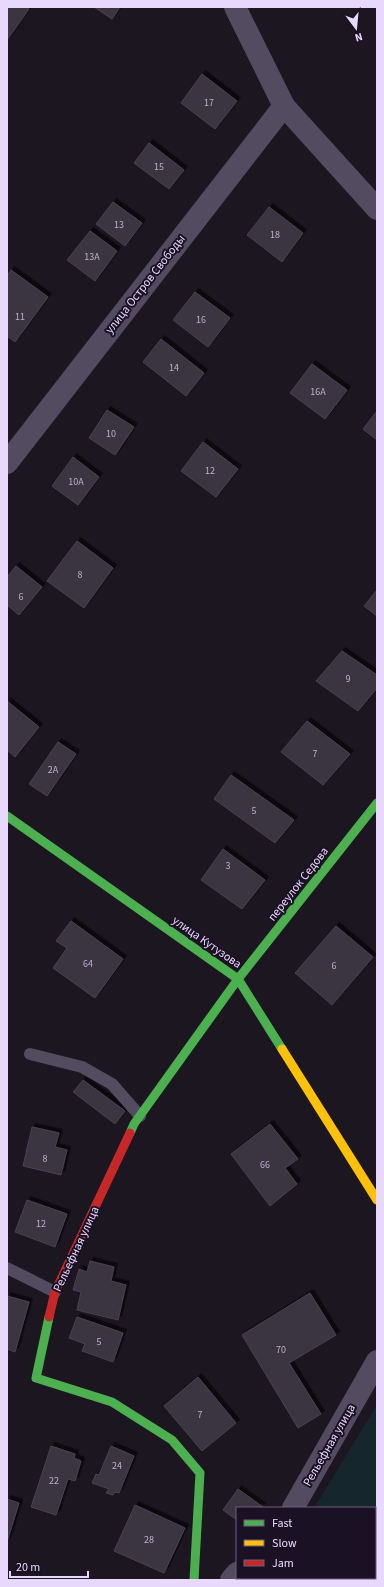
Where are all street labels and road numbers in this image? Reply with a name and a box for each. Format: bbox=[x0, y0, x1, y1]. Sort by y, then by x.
street label: улица Остров Свободы bbox=[101, 231, 189, 337]
street label: переулок Седова bbox=[264, 844, 333, 925]
street label: улица Кутузова bbox=[169, 912, 245, 973]
street label: Рельефная улица bbox=[49, 1204, 104, 1295]
street label: Рельефная улица bbox=[299, 1401, 360, 1489]

